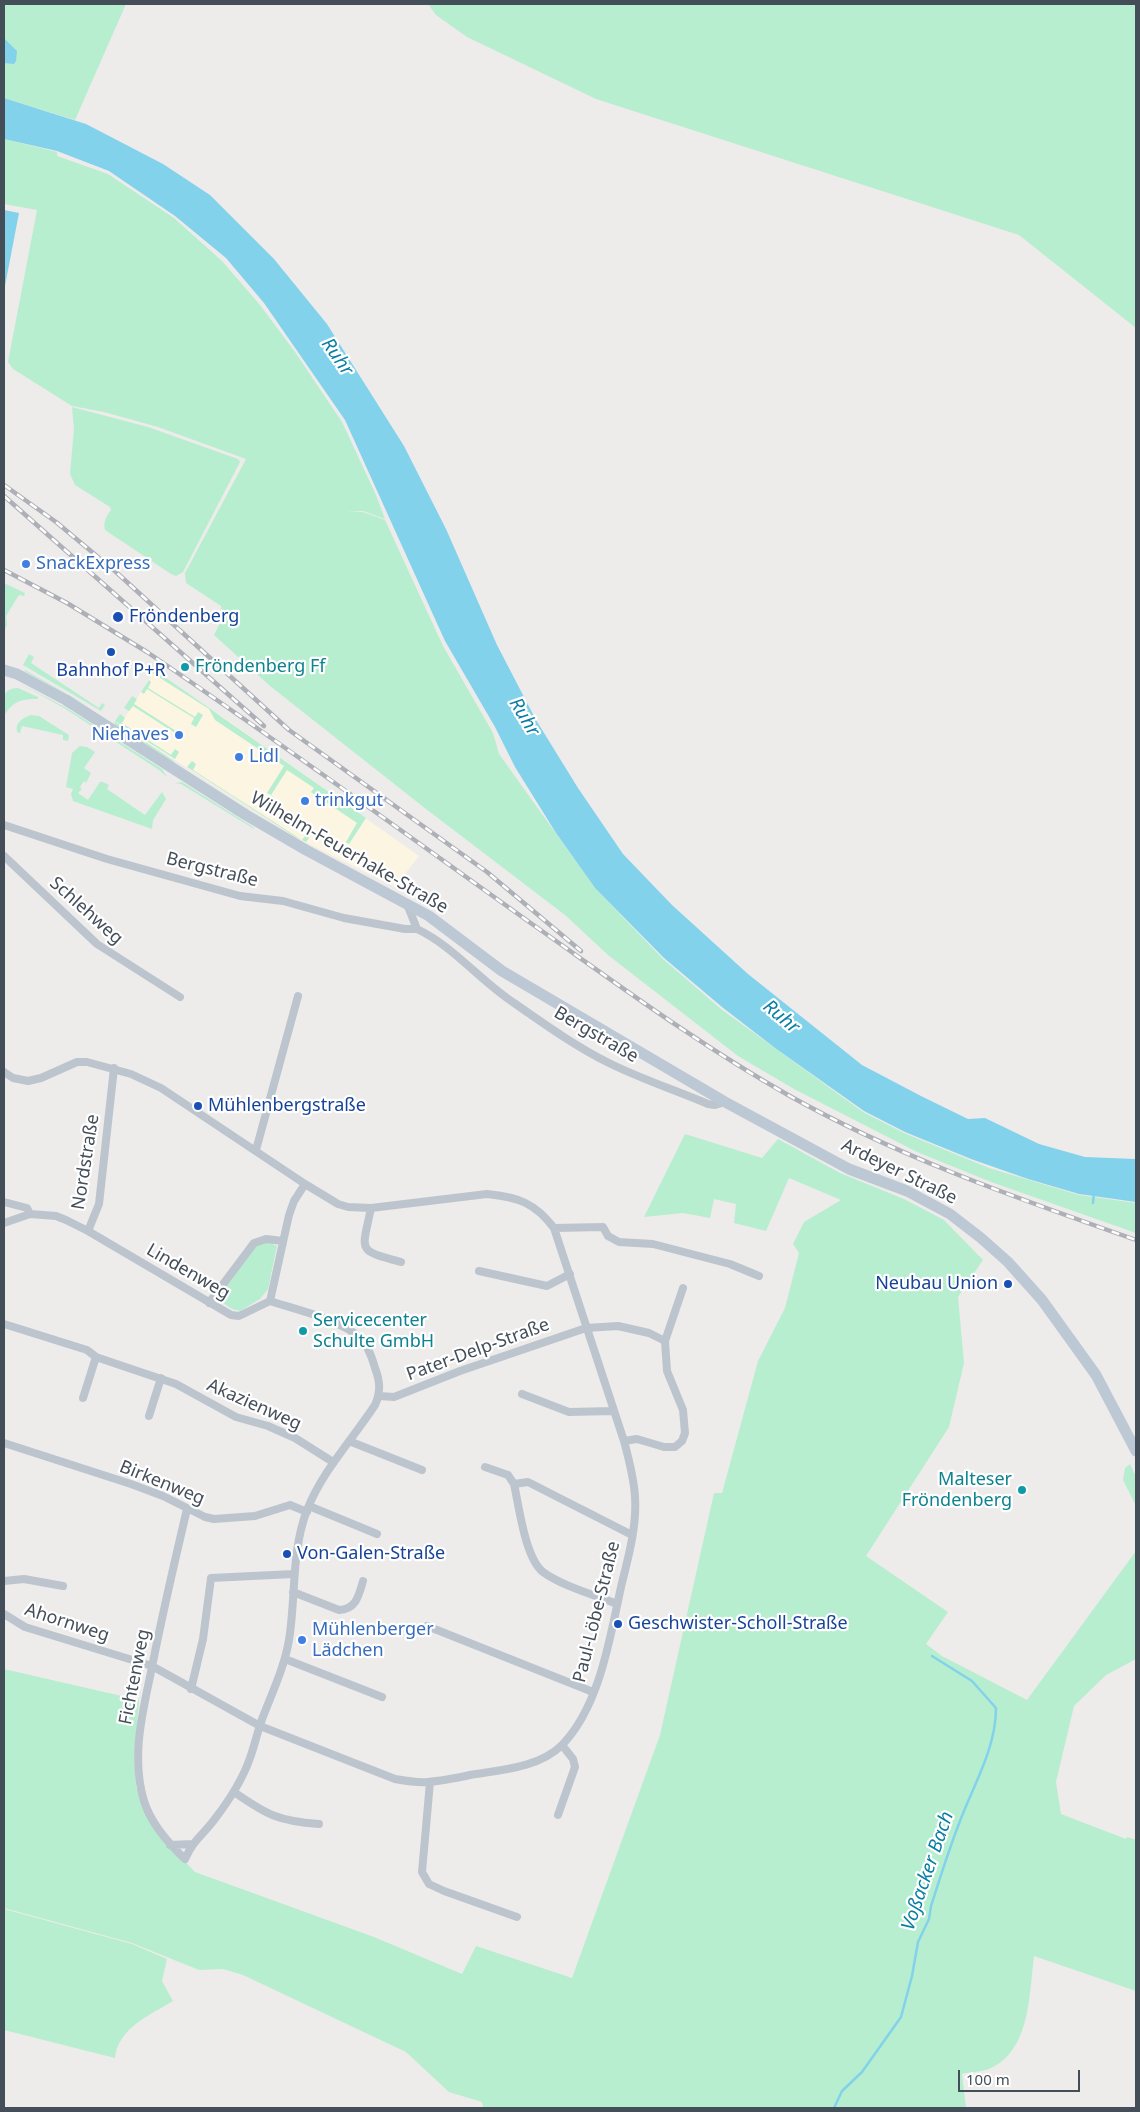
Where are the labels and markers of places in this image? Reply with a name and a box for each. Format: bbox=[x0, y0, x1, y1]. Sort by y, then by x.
place label: SnackExpress bbox=[36, 553, 150, 575]
marker: SnackExpress bbox=[20, 558, 32, 570]
place label: Fröndenberg bbox=[129, 606, 239, 628]
marker: Fröndenberg bbox=[111, 610, 125, 624]
marker: Bahnhof P+R bbox=[105, 646, 117, 658]
place label: Fröndenberg Ff bbox=[195, 656, 326, 678]
place label: Bahnhof P+R bbox=[56, 660, 166, 682]
marker: Fröndenberg Ff bbox=[179, 661, 191, 673]
place label: Niehaves bbox=[91, 724, 169, 746]
marker: Niehaves bbox=[173, 729, 185, 741]
place label: Lidl bbox=[249, 746, 279, 768]
marker: Lidl bbox=[233, 751, 245, 763]
place label: trinkgut bbox=[315, 790, 383, 812]
marker: trinkgut bbox=[299, 795, 311, 807]
place label: Mühlenbergstraße bbox=[208, 1095, 366, 1117]
marker: Mühlenbergstraße bbox=[192, 1100, 204, 1112]
place label: Neubau Union bbox=[875, 1273, 998, 1295]
marker: Neubau Union bbox=[1002, 1278, 1014, 1290]
place label: Servicecenter Schulte GmbH bbox=[313, 1310, 434, 1352]
marker: Servicecenter Schulte GmbH bbox=[297, 1325, 309, 1337]
place label: Malteser Fröndenberg bbox=[902, 1469, 1012, 1512]
marker: Malteser Fröndenberg bbox=[1016, 1484, 1028, 1496]
place label: Von-Galen-Straße bbox=[297, 1543, 445, 1565]
marker: Von-Galen-Straße bbox=[281, 1548, 293, 1560]
place label: Geschwister-Scholl-Straße bbox=[628, 1613, 848, 1635]
marker: Geschwister-Scholl-Straße bbox=[612, 1618, 624, 1630]
place label: Mühlenberger Lädchen bbox=[312, 1619, 434, 1662]
marker: Mühlenberger Lädchen bbox=[296, 1634, 308, 1646]

